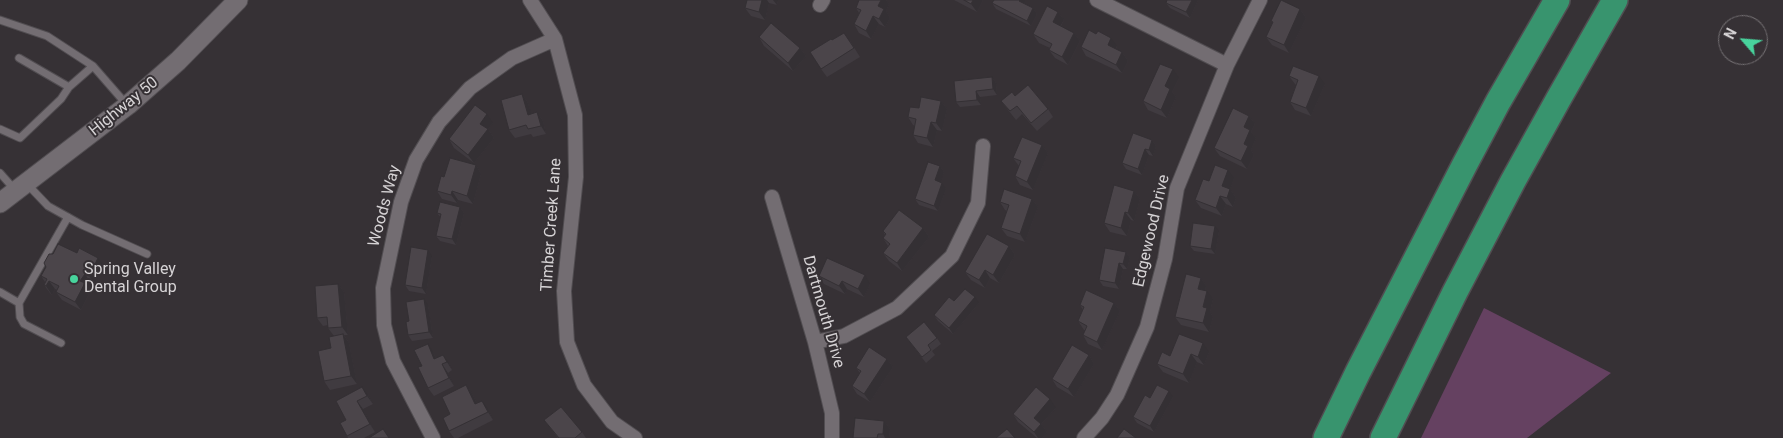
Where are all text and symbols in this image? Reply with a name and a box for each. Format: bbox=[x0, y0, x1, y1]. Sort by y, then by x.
north arrow bbox=[1718, 15, 1768, 65]
text: N bbox=[1721, 26, 1740, 42]
street label: Highway 50 bbox=[86, 73, 162, 141]
street label: Timber Creek Lane bbox=[538, 158, 566, 292]
street label: Woods Way bbox=[365, 163, 405, 249]
street label: Edgewood Drive bbox=[1130, 173, 1174, 289]
street label: Dartmouth Drive bbox=[798, 254, 848, 370]
place label: Spring Valley Dental Group bbox=[84, 260, 177, 298]
marker: Spring Valley Dental Group bbox=[68, 273, 80, 285]

